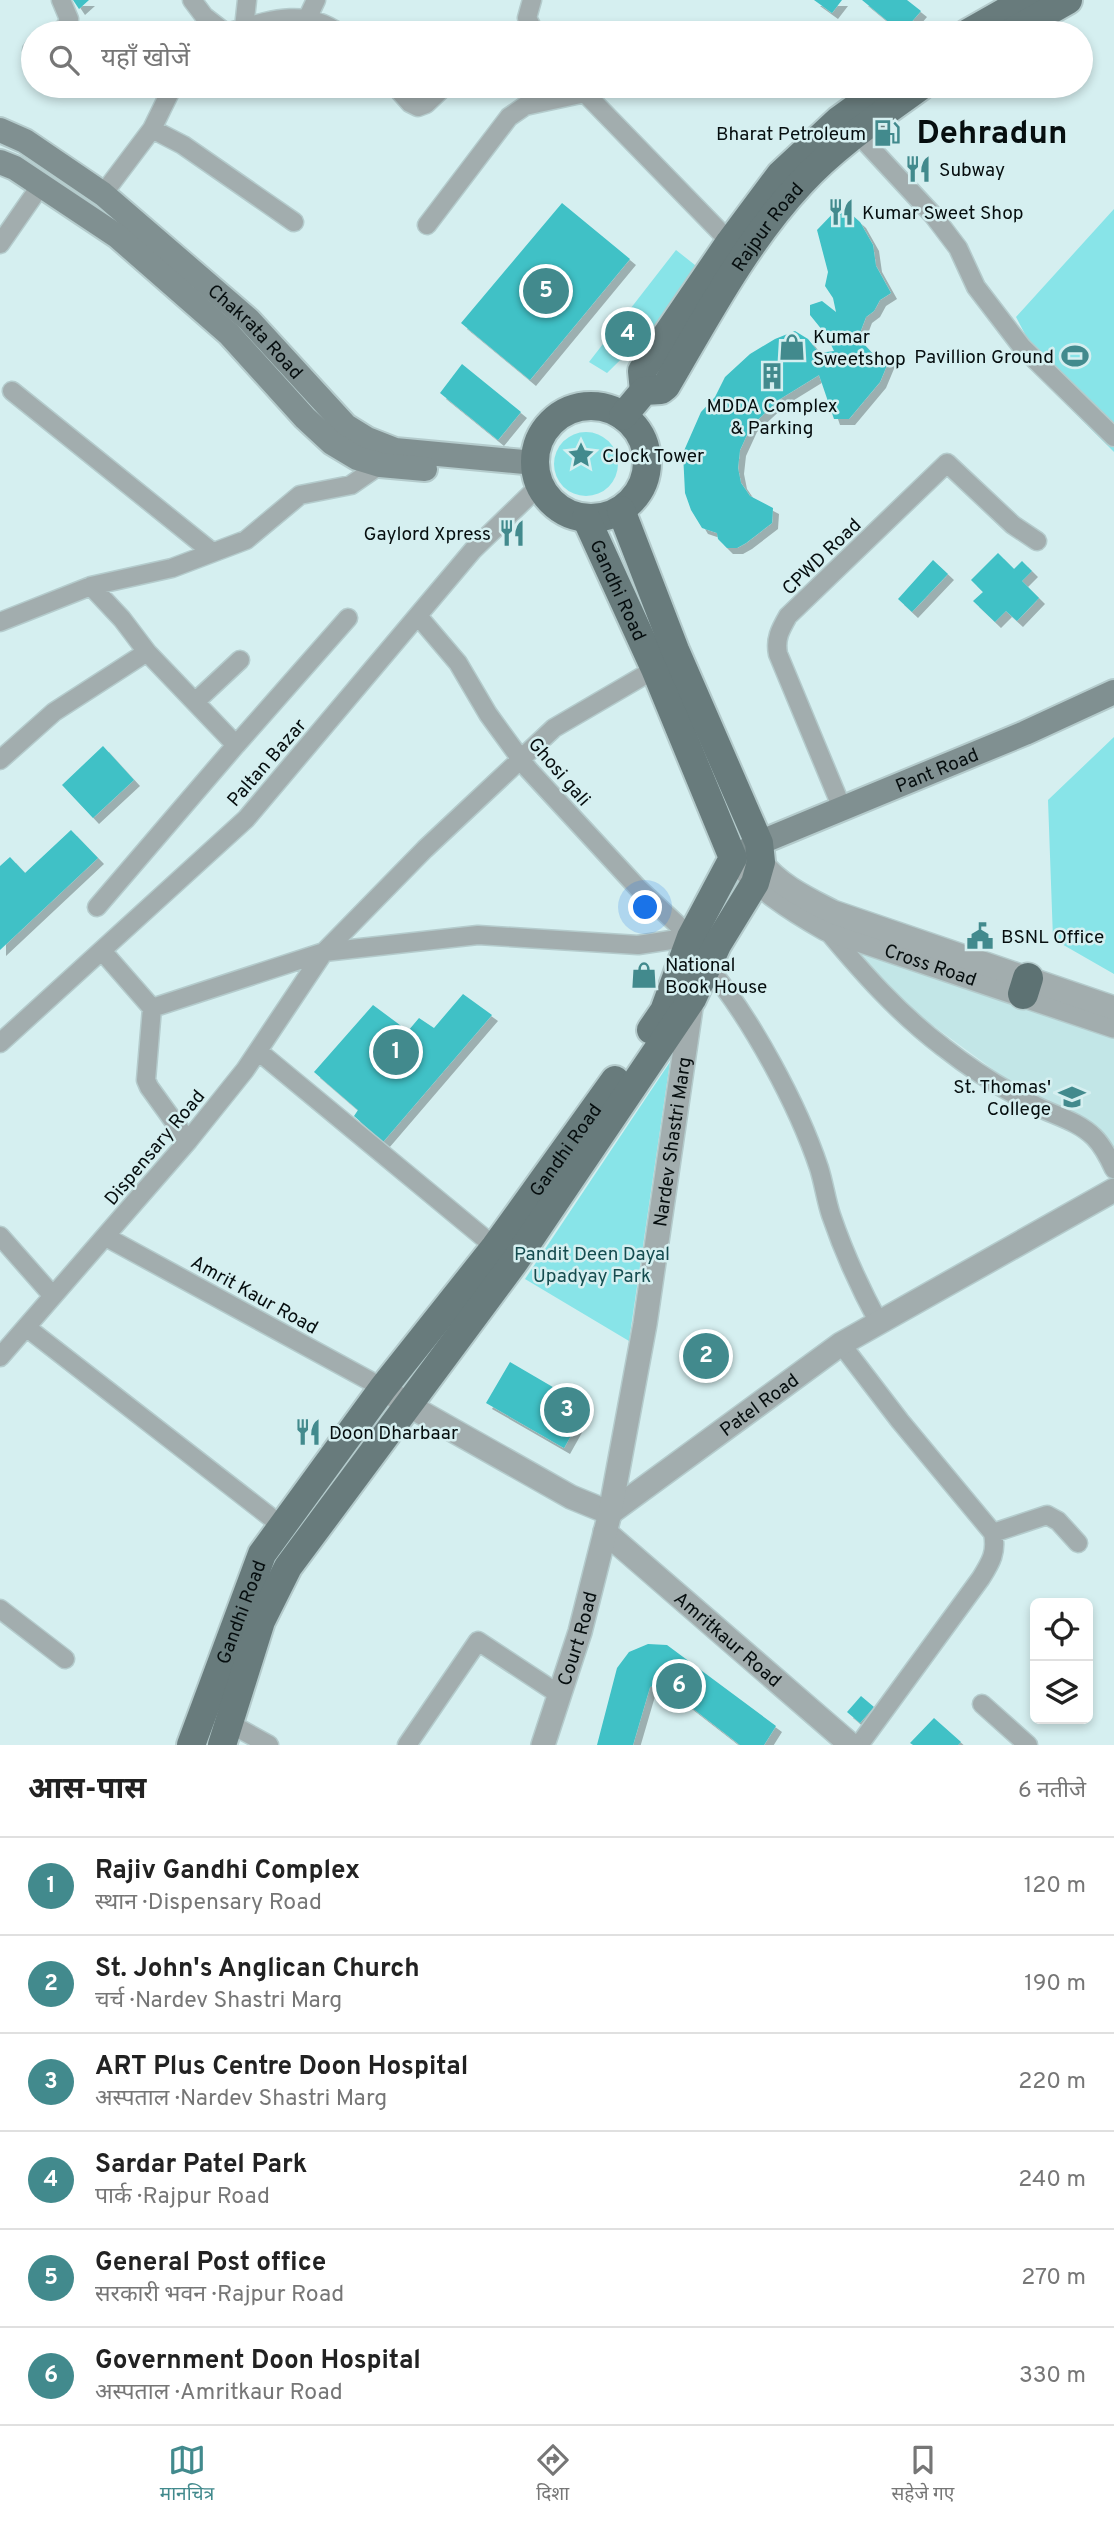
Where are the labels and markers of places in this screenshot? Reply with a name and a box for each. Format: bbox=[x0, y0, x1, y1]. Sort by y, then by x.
fuel station icon: Bharat Petroleum bbox=[872, 118, 902, 148]
place label: Bharat Petroleum bbox=[716, 123, 866, 147]
restaurant icon: Subway bbox=[903, 154, 933, 184]
place label: Subway bbox=[939, 159, 1005, 183]
restaurant icon: Kumar Sweet Shop bbox=[826, 197, 856, 227]
place label: Kumar Sweet Shop bbox=[862, 202, 1024, 226]
pin: 5 bbox=[523, 265, 569, 317]
pin: 4 bbox=[605, 308, 651, 360]
place label: Kumar Sweetshop bbox=[813, 326, 906, 372]
shop icon: Kumar Sweetshop bbox=[777, 332, 807, 362]
sports icon: Pavillion Ground bbox=[1060, 341, 1090, 371]
place label: Pavillion Ground bbox=[914, 346, 1054, 370]
building icon: MDDA Complex & Parking bbox=[757, 361, 787, 391]
place label: MDDA Complex & Parking bbox=[706, 395, 838, 441]
place icon: Clock Tower bbox=[566, 440, 596, 470]
place label: Clock Tower bbox=[602, 445, 705, 469]
restaurant icon: Gaylord Xpress bbox=[497, 518, 527, 548]
place label: Gaylord Xpress bbox=[363, 523, 491, 547]
public building icon: BSNL Office bbox=[965, 921, 995, 951]
place label: BSNL Office bbox=[1001, 926, 1104, 950]
place label: National Book House bbox=[665, 954, 767, 1000]
shop icon: National Book House bbox=[629, 960, 659, 990]
pin: 1 bbox=[373, 1026, 419, 1078]
place label: St. Thomas' College bbox=[953, 1076, 1051, 1122]
school or university icon: St. Thomas' College bbox=[1057, 1082, 1087, 1112]
pin: 2 bbox=[683, 1330, 729, 1382]
pin: 3 bbox=[544, 1384, 590, 1436]
restaurant icon: Doon Dharbaar bbox=[293, 1417, 323, 1447]
place label: Doon Dharbaar bbox=[329, 1422, 459, 1446]
pin: 6 bbox=[656, 1660, 702, 1712]

